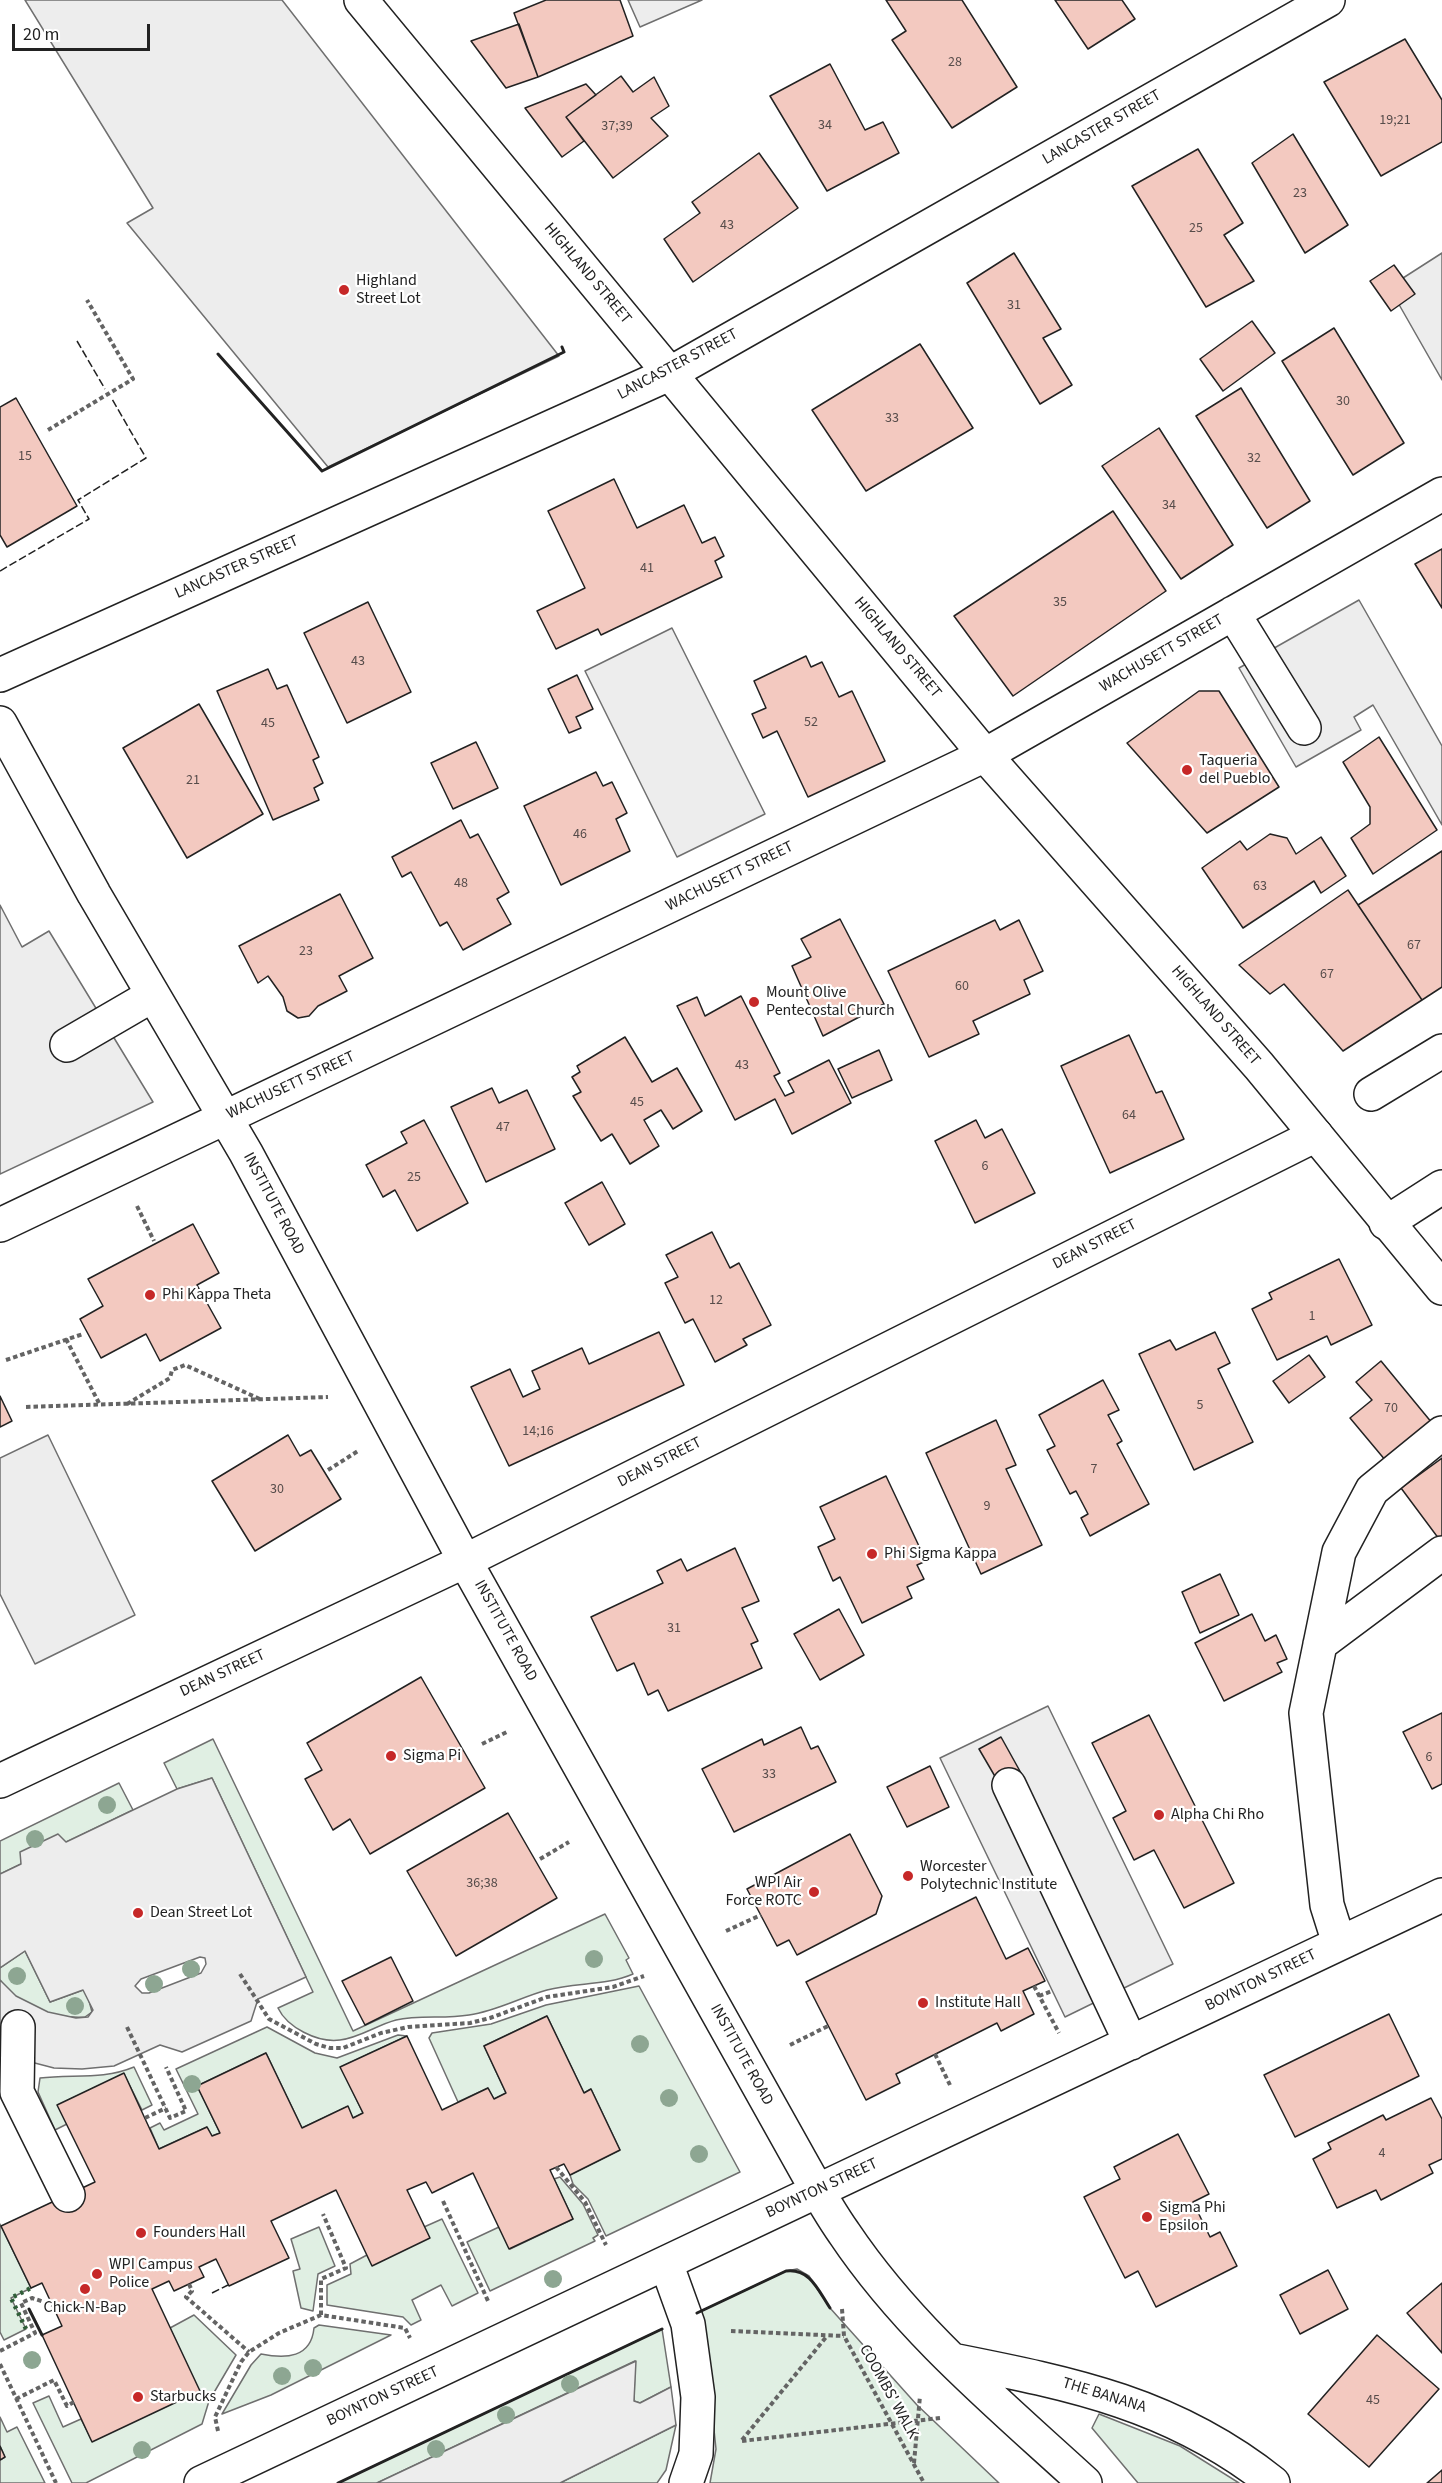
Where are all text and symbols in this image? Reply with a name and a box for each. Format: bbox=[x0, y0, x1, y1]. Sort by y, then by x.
scale bar bbox=[15, 12, 153, 50]
text: 20 m bbox=[23, 22, 59, 47]
house number: 28 bbox=[948, 55, 962, 71]
street label: LANCASTER STREET bbox=[1039, 86, 1165, 170]
house number: 19;21 bbox=[1379, 113, 1411, 129]
house number: 34 bbox=[818, 118, 832, 134]
house number: 37;39 bbox=[601, 119, 633, 135]
house number: 23 bbox=[1293, 186, 1307, 202]
house number: 43 bbox=[720, 218, 734, 234]
street label: HIGHLAND STREET bbox=[539, 219, 635, 329]
house number: 25 bbox=[1189, 221, 1203, 237]
place label: Highland Street Lot bbox=[356, 271, 421, 309]
marker: Highland Street Lot bbox=[337, 283, 351, 297]
house number: 31 bbox=[1007, 298, 1021, 314]
street label: LANCASTER STREET bbox=[615, 325, 741, 405]
house number: 30 bbox=[1336, 394, 1350, 410]
house number: 33 bbox=[885, 411, 899, 427]
house number: 15 bbox=[18, 449, 32, 465]
house number: 32 bbox=[1247, 451, 1261, 467]
house number: 34 bbox=[1162, 498, 1176, 514]
street label: LANCASTER STREET bbox=[172, 532, 302, 604]
house number: 41 bbox=[640, 561, 654, 577]
street label: HIGHLAND STREET bbox=[849, 593, 945, 703]
house number: 35 bbox=[1053, 595, 1067, 611]
street label: WACHUSETT STREET bbox=[1097, 611, 1227, 697]
house number: 43 bbox=[351, 654, 365, 670]
house number: 52 bbox=[804, 715, 818, 731]
house number: 45 bbox=[261, 716, 275, 732]
place label: Taqueria del Pueblo bbox=[1199, 751, 1270, 789]
marker: Taqueria del Pueblo bbox=[1180, 763, 1194, 777]
house number: 21 bbox=[186, 773, 200, 789]
house number: 46 bbox=[573, 827, 587, 843]
street label: WACHUSETT STREET bbox=[663, 838, 797, 916]
house number: 48 bbox=[454, 876, 468, 892]
house number: 63 bbox=[1253, 879, 1267, 895]
house number: 67 bbox=[1407, 938, 1421, 954]
house number: 23 bbox=[299, 944, 313, 960]
street label: HIGHLAND STREET bbox=[1166, 962, 1264, 1070]
house number: 67 bbox=[1320, 967, 1334, 983]
house number: 60 bbox=[955, 979, 969, 995]
place label: Mount Olive Pentecostal Church bbox=[766, 983, 895, 1021]
marker: Mount Olive Pentecostal Church bbox=[747, 995, 761, 1009]
street label: WACHUSETT STREET bbox=[224, 1048, 358, 1124]
house number: 43 bbox=[735, 1058, 749, 1074]
house number: 45 bbox=[630, 1095, 644, 1111]
house number: 64 bbox=[1122, 1108, 1136, 1124]
house number: 47 bbox=[496, 1120, 510, 1136]
street label: INSTITUTE ROAD bbox=[238, 1150, 308, 1258]
house number: 6 bbox=[982, 1159, 988, 1175]
house number: 25 bbox=[407, 1170, 421, 1186]
street label: DEAN STREET bbox=[1050, 1216, 1140, 1274]
place label: Phi Kappa Theta bbox=[162, 1285, 271, 1305]
marker: Phi Kappa Theta bbox=[143, 1288, 157, 1302]
house number: 12 bbox=[709, 1293, 723, 1309]
house number: 1 bbox=[1309, 1309, 1315, 1325]
house number: 5 bbox=[1197, 1398, 1203, 1414]
house number: 70 bbox=[1384, 1401, 1398, 1417]
house number: 14;16 bbox=[522, 1424, 554, 1440]
street label: DEAN STREET bbox=[615, 1434, 705, 1492]
house number: 7 bbox=[1091, 1462, 1097, 1478]
house number: 30 bbox=[270, 1482, 284, 1498]
house number: 9 bbox=[984, 1499, 990, 1515]
place label: Phi Sigma Kappa bbox=[884, 1544, 997, 1564]
marker: Phi Sigma Kappa bbox=[865, 1547, 879, 1561]
street label: INSTITUTE ROAD bbox=[469, 1577, 541, 1685]
house number: 31 bbox=[667, 1621, 681, 1637]
street label: DEAN STREET bbox=[177, 1646, 269, 1702]
place label: Sigma Pi bbox=[403, 1746, 461, 1766]
marker: Sigma Pi bbox=[384, 1749, 398, 1763]
house number: 6 bbox=[1426, 1750, 1432, 1766]
house number: 33 bbox=[762, 1767, 776, 1783]
place label: Alpha Chi Rho bbox=[1171, 1805, 1264, 1825]
marker: Alpha Chi Rho bbox=[1152, 1808, 1166, 1822]
place label: Worcester Polytechnic Institute bbox=[920, 1857, 1057, 1895]
marker: Worcester Polytechnic Institute bbox=[901, 1869, 915, 1883]
place label: WPI Air Force ROTC bbox=[725, 1873, 802, 1911]
house number: 36;38 bbox=[466, 1876, 498, 1892]
marker: WPI Air Force ROTC bbox=[807, 1885, 821, 1899]
place label: Dean Street Lot bbox=[150, 1903, 252, 1923]
marker: Dean Street Lot bbox=[131, 1906, 145, 1920]
street label: BOYNTON STREET bbox=[1202, 1946, 1320, 2016]
place label: Institute Hall bbox=[935, 1993, 1021, 2013]
marker: Institute Hall bbox=[916, 1996, 930, 2010]
street label: INSTITUTE ROAD bbox=[705, 2001, 777, 2109]
house number: 4 bbox=[1379, 2146, 1385, 2162]
street label: BOYNTON STREET bbox=[763, 2155, 881, 2223]
place label: Sigma Phi Epsilon bbox=[1159, 2198, 1226, 2236]
marker: Sigma Phi Epsilon bbox=[1140, 2210, 1154, 2224]
place label: Founders Hall bbox=[153, 2223, 246, 2243]
marker: Founders Hall bbox=[134, 2226, 148, 2240]
place label: WPI Campus Police bbox=[109, 2255, 193, 2293]
marker: WPI Campus Police bbox=[90, 2267, 104, 2281]
marker: Chick-N-Bap bbox=[78, 2282, 92, 2296]
place label: Chick-N-Bap bbox=[44, 2298, 126, 2318]
street label: COOMBS' WALK bbox=[854, 2342, 922, 2442]
street label: BOYNTON STREET bbox=[324, 2363, 442, 2431]
street label: THE BANANA bbox=[1060, 2374, 1148, 2418]
place label: Starbucks bbox=[150, 2387, 216, 2407]
marker: Starbucks bbox=[131, 2390, 145, 2404]
house number: 45 bbox=[1366, 2393, 1380, 2409]

